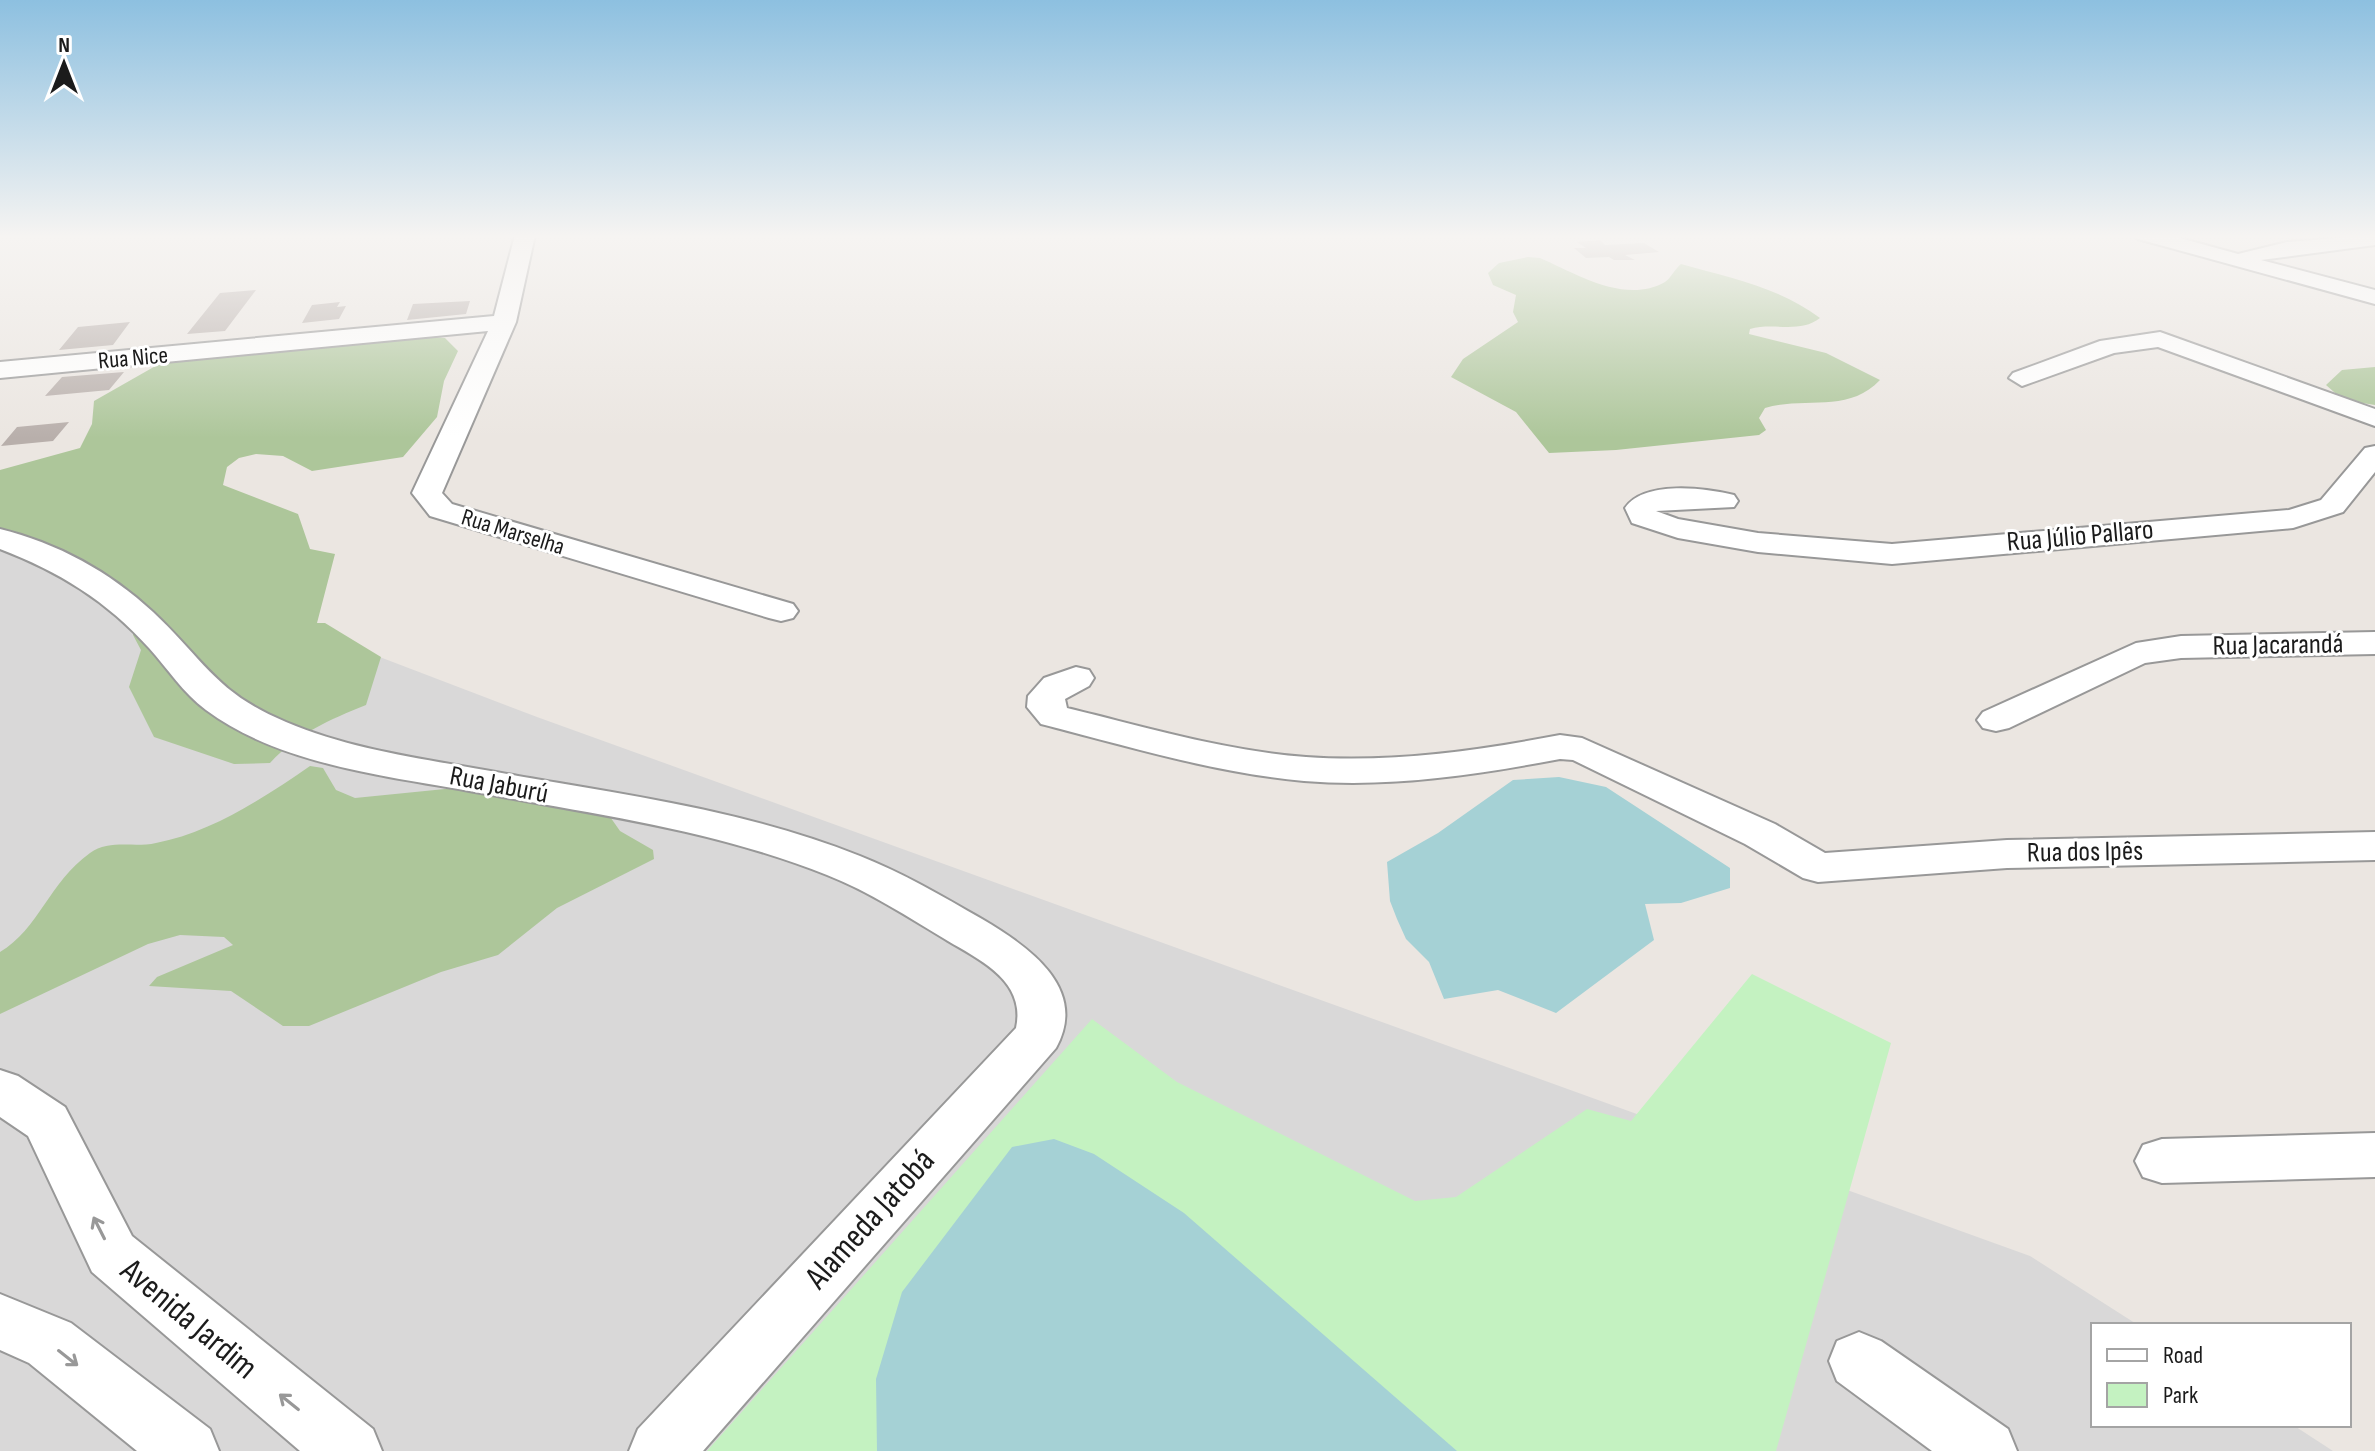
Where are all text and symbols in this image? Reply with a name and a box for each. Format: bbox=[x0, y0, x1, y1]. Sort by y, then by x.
north arrow bbox=[24, 24, 104, 104]
text: N bbox=[58, 32, 70, 59]
street label: Rua Nice bbox=[97, 341, 169, 375]
street label: Rua Marselha bbox=[458, 503, 568, 561]
street label: Rua Júlio Pallaro bbox=[2005, 513, 2155, 559]
street label: Rua Jacarandá bbox=[2212, 627, 2344, 663]
street label: Rua Jaburú bbox=[447, 759, 551, 811]
street label: Rua dos Ipês bbox=[2027, 834, 2143, 870]
street label: Alameda Jatobá bbox=[796, 1141, 943, 1298]
one-way arrow bbox=[90, 1217, 106, 1241]
street label: Avenida Jardim bbox=[112, 1249, 266, 1388]
legend bbox=[2091, 1323, 2351, 1427]
text: Road bbox=[2163, 1341, 2203, 1370]
one-way arrow bbox=[57, 1349, 78, 1366]
text: Park bbox=[2163, 1381, 2198, 1410]
one-way arrow bbox=[279, 1394, 300, 1411]

